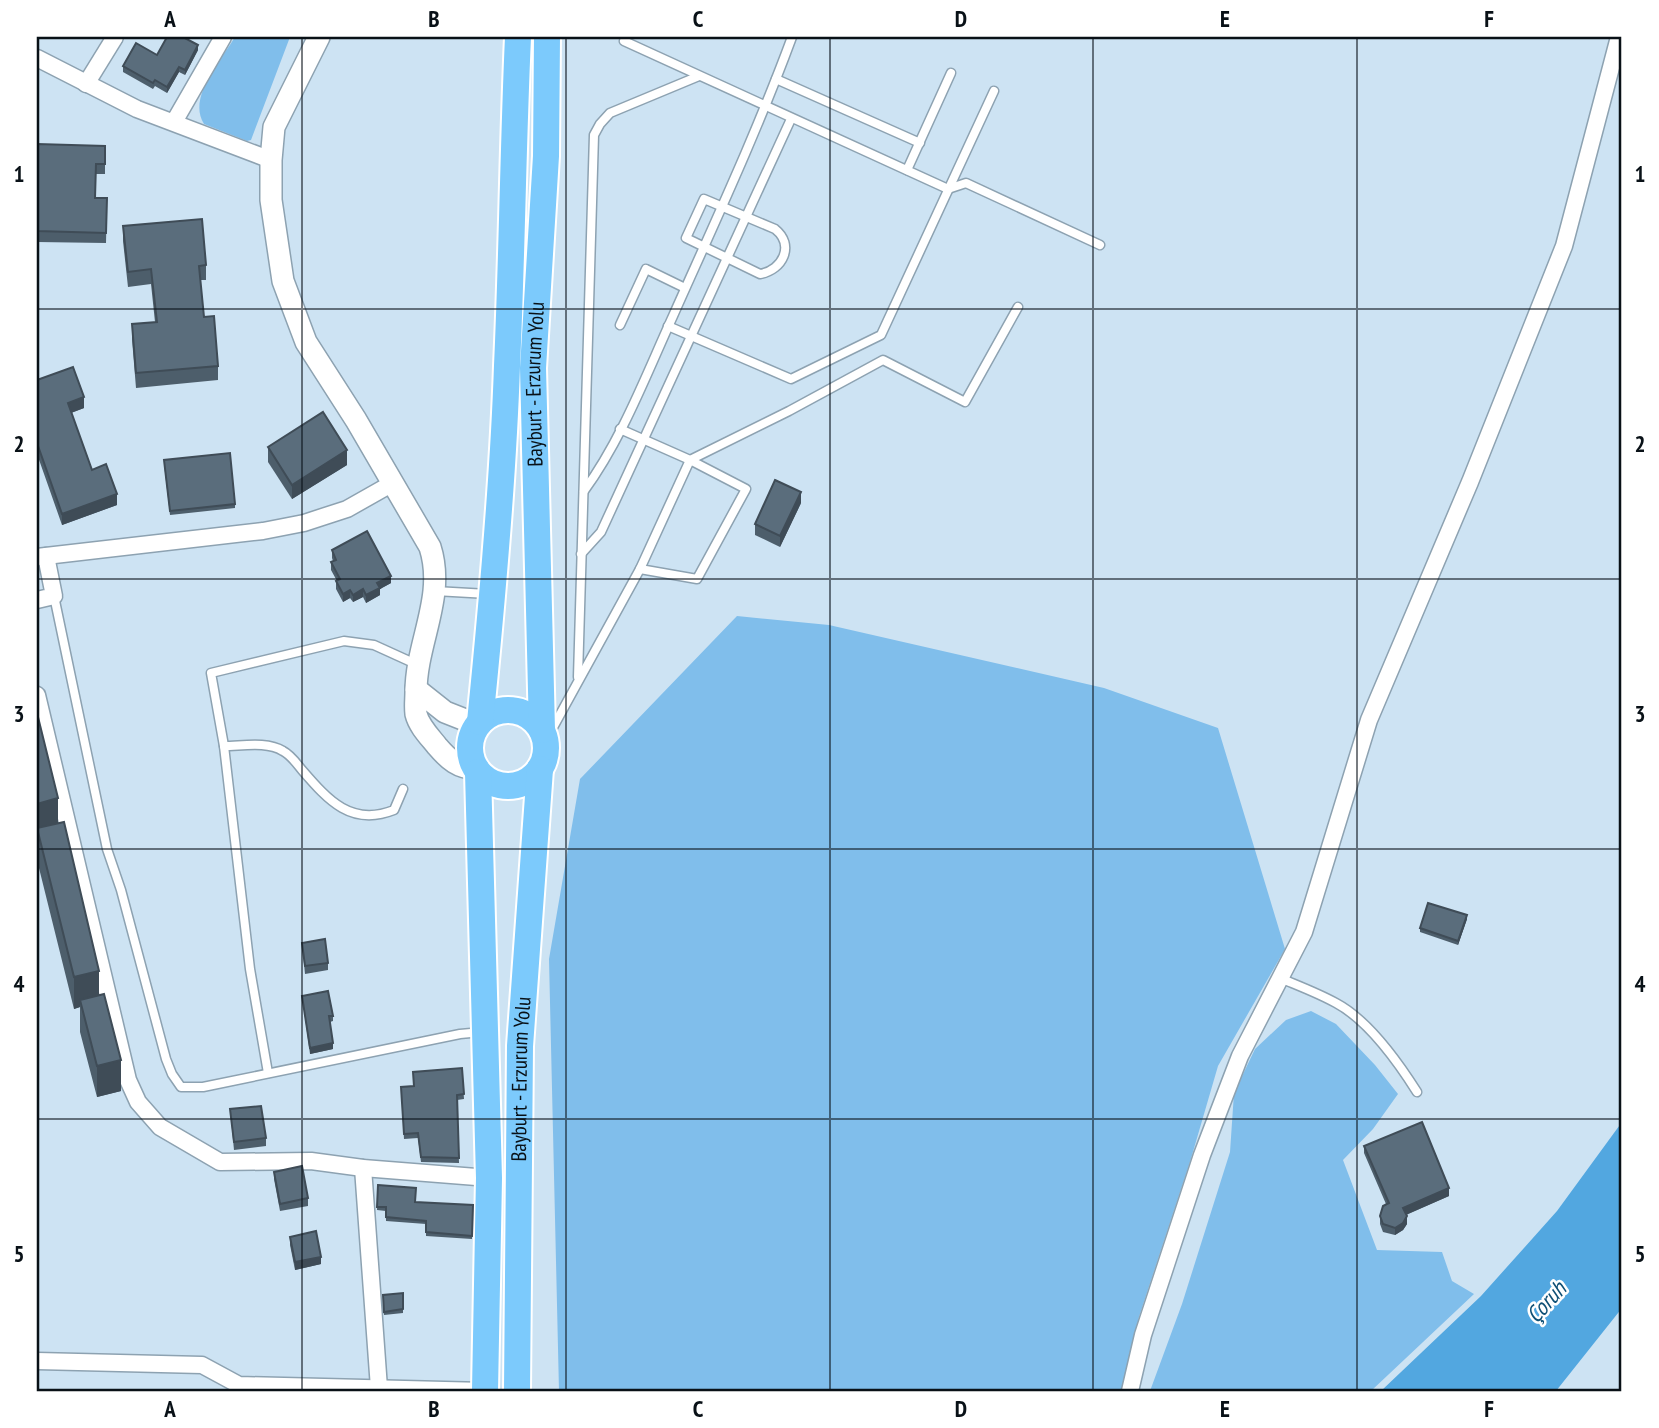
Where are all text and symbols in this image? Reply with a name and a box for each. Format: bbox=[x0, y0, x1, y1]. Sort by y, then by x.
text: A bbox=[163, 4, 176, 33]
text: B bbox=[428, 4, 440, 33]
text: C bbox=[693, 4, 704, 33]
text: D bbox=[955, 4, 967, 33]
text: E bbox=[1220, 4, 1230, 33]
text: F bbox=[1484, 4, 1494, 33]
text: 1 bbox=[14, 159, 25, 188]
text: 1 bbox=[1635, 159, 1646, 188]
street label: Bayburt - Erzurum Yolu bbox=[519, 301, 550, 467]
text: 2 bbox=[14, 429, 25, 458]
text: 2 bbox=[1635, 429, 1646, 458]
text: 3 bbox=[14, 699, 25, 728]
text: 3 bbox=[1635, 699, 1646, 728]
text: 4 bbox=[14, 969, 25, 998]
text: 4 bbox=[1635, 969, 1646, 998]
street label: Bayburt - Erzurum Yolu bbox=[505, 996, 537, 1162]
text: 5 bbox=[14, 1239, 25, 1268]
text: 5 bbox=[1635, 1239, 1646, 1268]
water label: Çoruh bbox=[1519, 1273, 1573, 1329]
text: A bbox=[163, 1394, 176, 1423]
text: B bbox=[428, 1394, 440, 1423]
text: C bbox=[693, 1394, 704, 1423]
text: D bbox=[955, 1394, 967, 1423]
text: E bbox=[1220, 1394, 1230, 1423]
text: F bbox=[1484, 1394, 1494, 1423]

